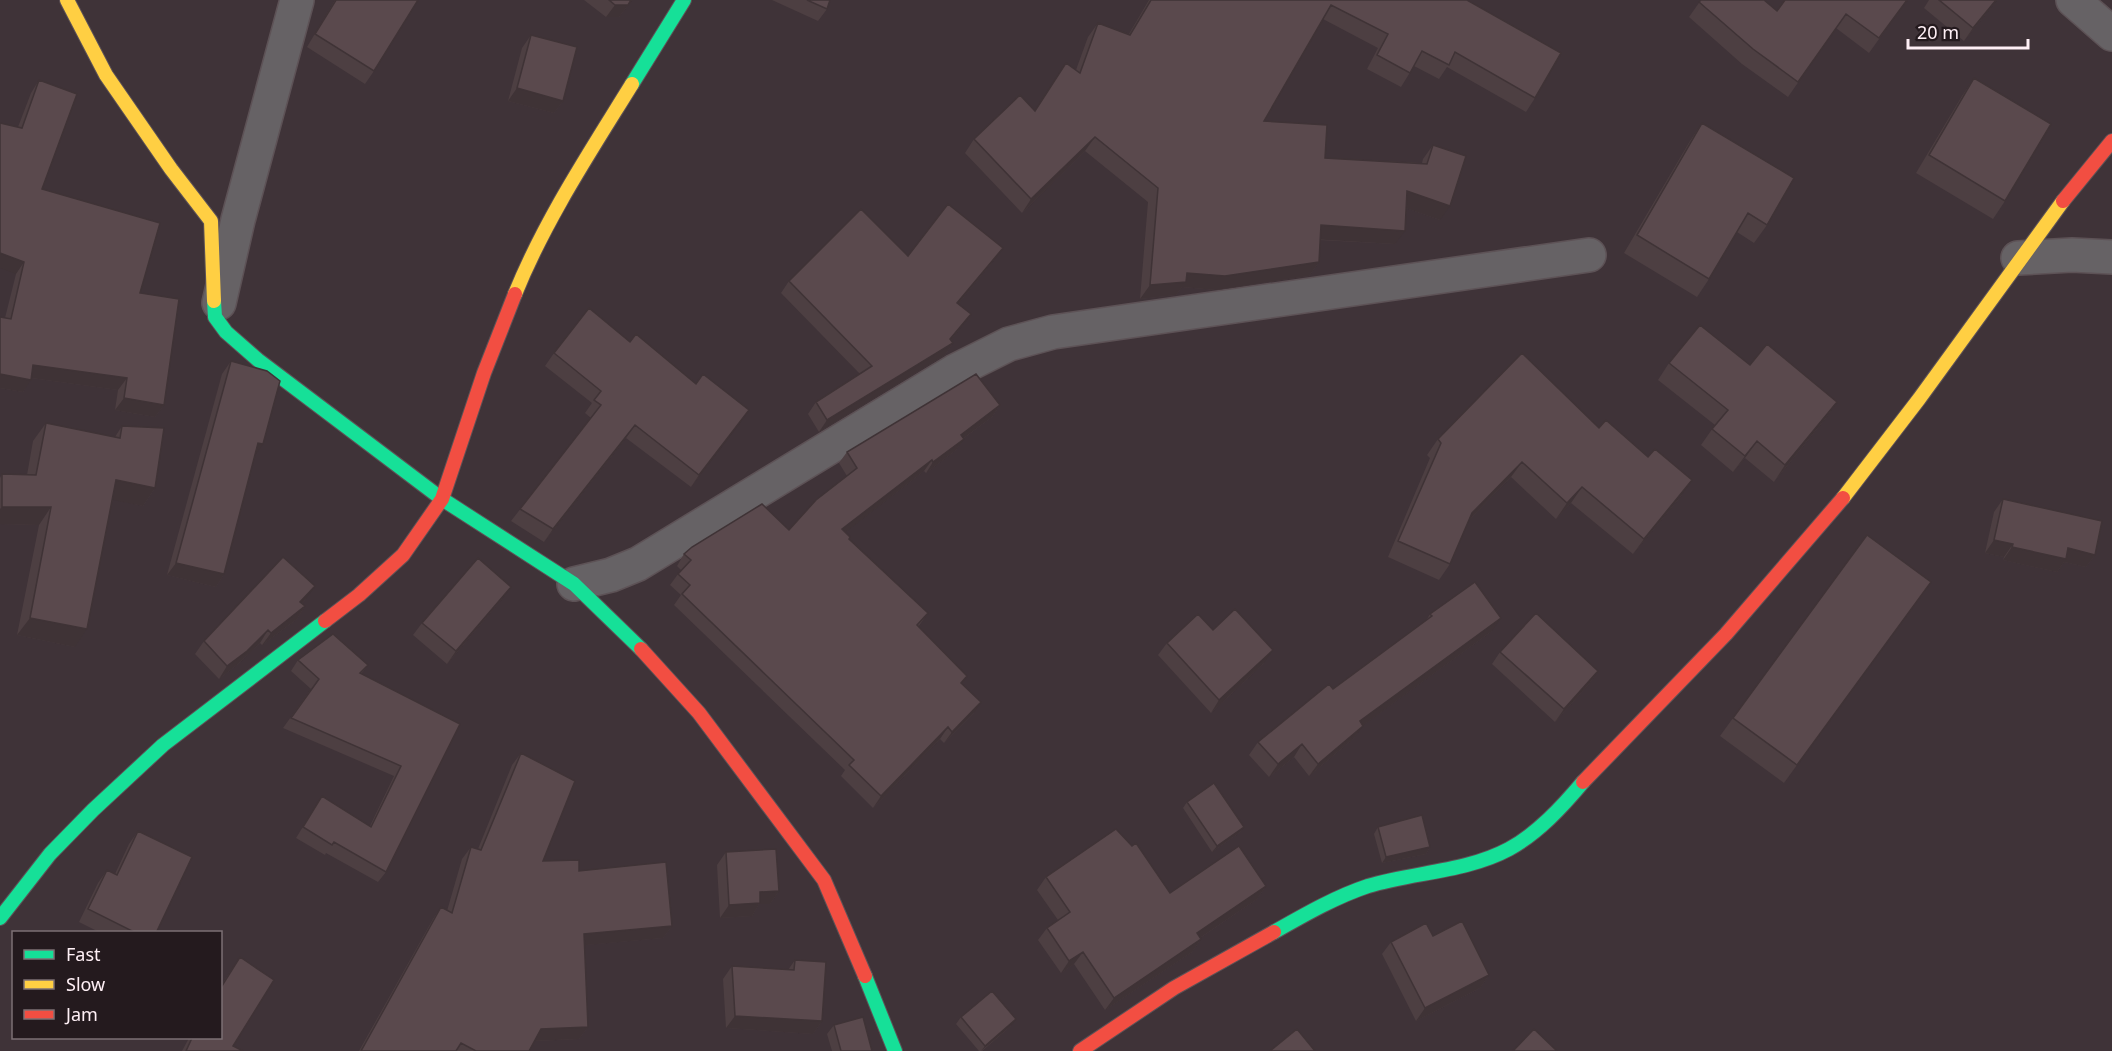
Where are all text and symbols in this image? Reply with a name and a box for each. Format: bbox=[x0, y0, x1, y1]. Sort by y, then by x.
scale bar bbox=[1908, 12, 2028, 50]
text: 20 m bbox=[1917, 20, 1959, 44]
legend bbox=[12, 931, 222, 1039]
text: Fast bbox=[66, 942, 101, 966]
text: Slow bbox=[66, 972, 105, 996]
text: Jam bbox=[64, 1002, 98, 1026]

